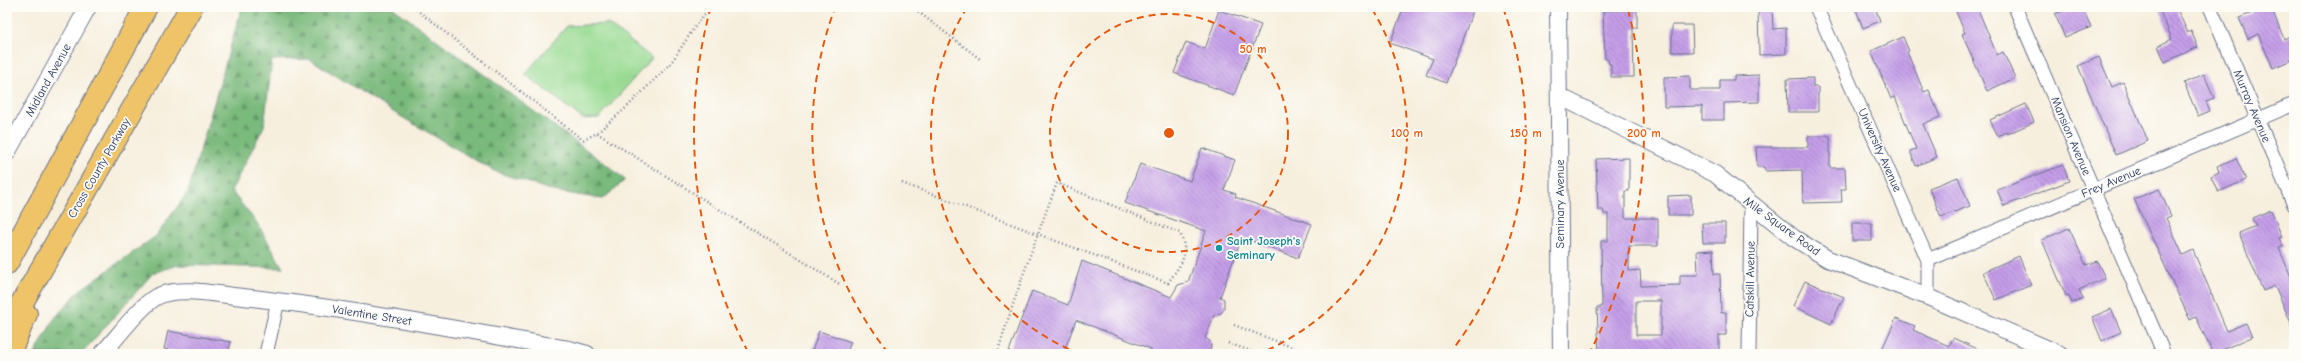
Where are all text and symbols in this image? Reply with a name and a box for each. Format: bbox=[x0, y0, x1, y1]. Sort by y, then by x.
street label: Midland Avenue bbox=[22, 41, 74, 119]
text: 50 m bbox=[1239, 42, 1267, 56]
street label: Murray Avenue bbox=[2230, 68, 2274, 144]
street label: Mansion Avenue bbox=[2048, 95, 2094, 177]
street label: University Avenue bbox=[1855, 106, 1905, 194]
street label: Cross County Parkway bbox=[65, 115, 134, 220]
centre of rings bbox=[1162, 126, 1176, 140]
text: 100 m bbox=[1391, 126, 1423, 140]
text: 150 m bbox=[1510, 126, 1542, 140]
text: 200 m bbox=[1627, 126, 1661, 140]
street label: Seminary Avenue bbox=[1553, 160, 1567, 248]
street label: Frey Avenue bbox=[2079, 163, 2143, 201]
street label: Mile Square Road bbox=[1741, 194, 1823, 258]
place label: Saint Joseph's Seminary bbox=[1227, 234, 1300, 262]
street label: Catskill Avenue bbox=[1742, 241, 1758, 317]
marker: Saint Joseph's Seminary bbox=[1214, 243, 1224, 253]
street label: Valentine Street bbox=[331, 302, 413, 328]

